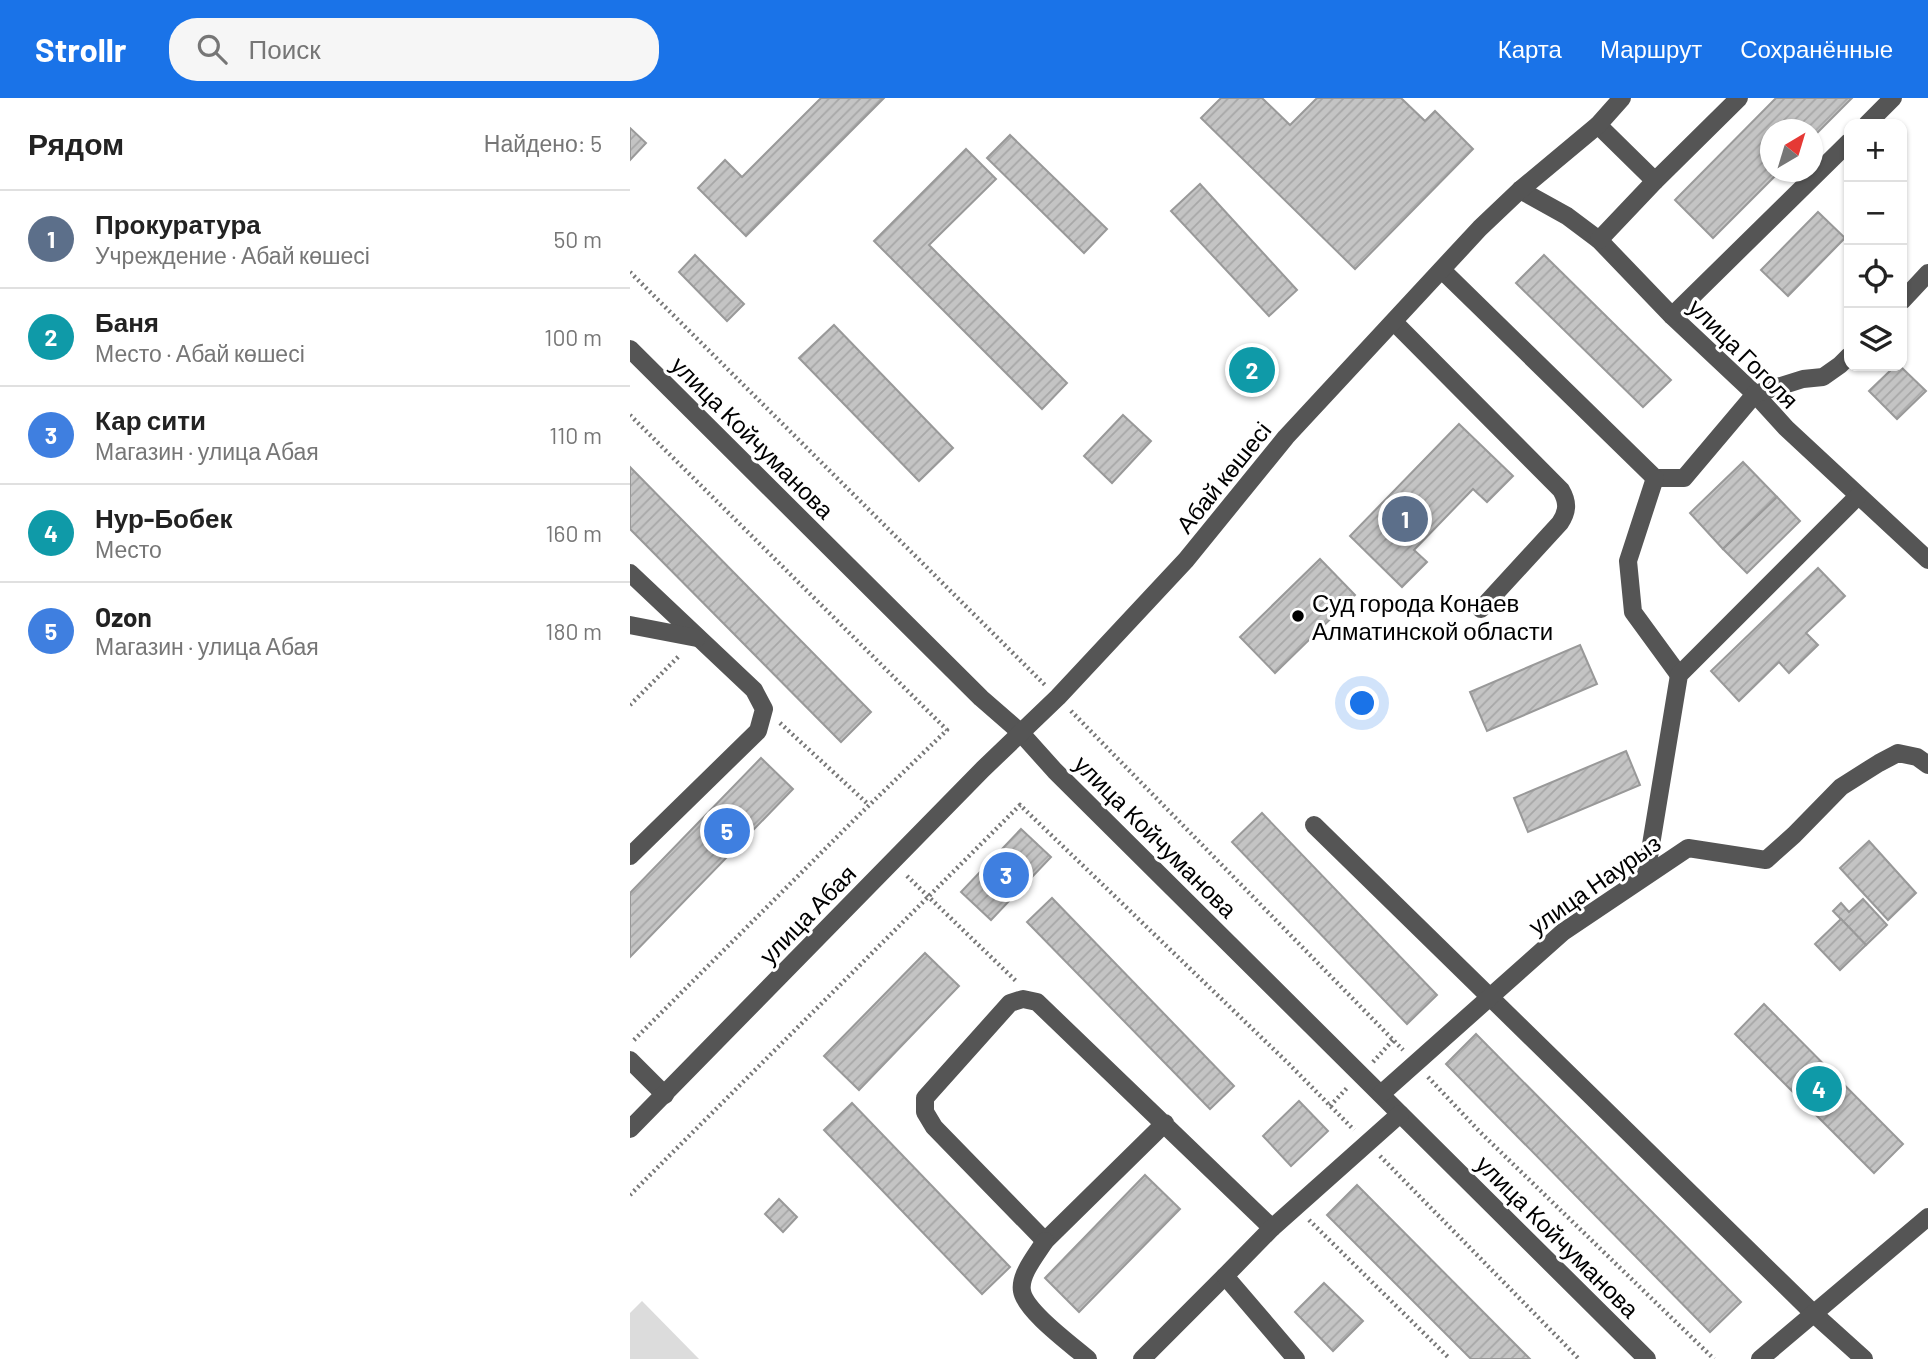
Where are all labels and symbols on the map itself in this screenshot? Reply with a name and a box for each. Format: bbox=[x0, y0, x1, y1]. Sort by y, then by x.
north arrow bbox=[1760, 119, 1823, 182]
street label: улица Гоголя bbox=[1683, 292, 1805, 414]
pin: 2 bbox=[1229, 344, 1275, 396]
street label: улица Койчуманова bbox=[666, 350, 841, 525]
street label: Абай көшесі bbox=[1169, 416, 1277, 538]
pin: 1 bbox=[1382, 493, 1428, 545]
place label: Суд города Конаев Алматинской области bbox=[1312, 588, 1553, 645]
marker: Суд города Конаев Алматинской области bbox=[1290, 608, 1306, 624]
your location bbox=[1345, 686, 1379, 720]
street label: улица Койчуманова bbox=[1069, 749, 1244, 924]
pin: 5 bbox=[704, 805, 750, 857]
street label: улица Наурыз bbox=[1522, 828, 1666, 940]
pin: 3 bbox=[983, 849, 1029, 901]
street label: улица Абая bbox=[753, 858, 861, 970]
pin: 4 bbox=[1796, 1063, 1842, 1115]
street label: улица Койчуманова bbox=[1471, 1149, 1646, 1324]

